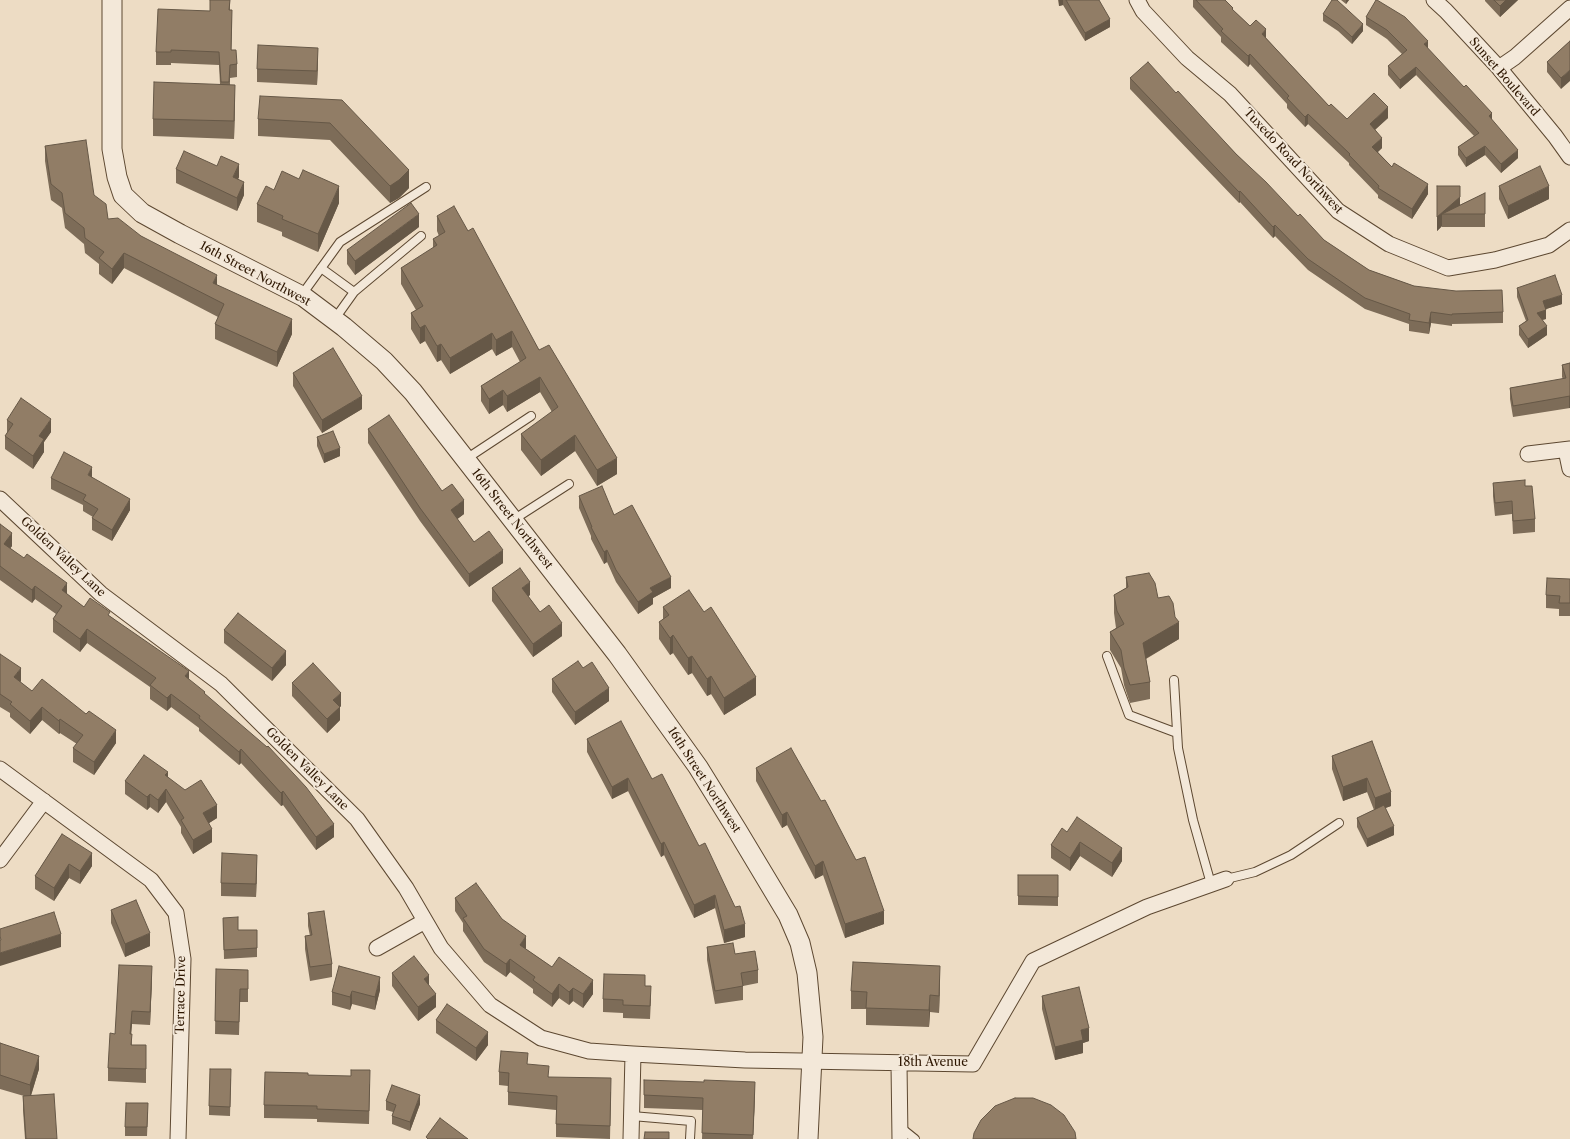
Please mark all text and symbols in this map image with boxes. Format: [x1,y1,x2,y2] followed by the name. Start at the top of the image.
[1466,35,1542,119] street label: Sunset Boulevard
[1240,105,1346,217] street label: Tuxedo Road Northwest
[197,239,313,309] street label: 16th Street Northwest
[468,466,556,572] street label: 16th Street Northwest
[17,514,109,600] street label: Golden Valley Lane
[664,724,744,836] street label: 16th Street Northwest
[263,725,351,813] street label: Golden Valley Lane
[173,956,189,1034] street label: Terrace Drive
[898,1056,968,1070] street label: 18th Avenue

